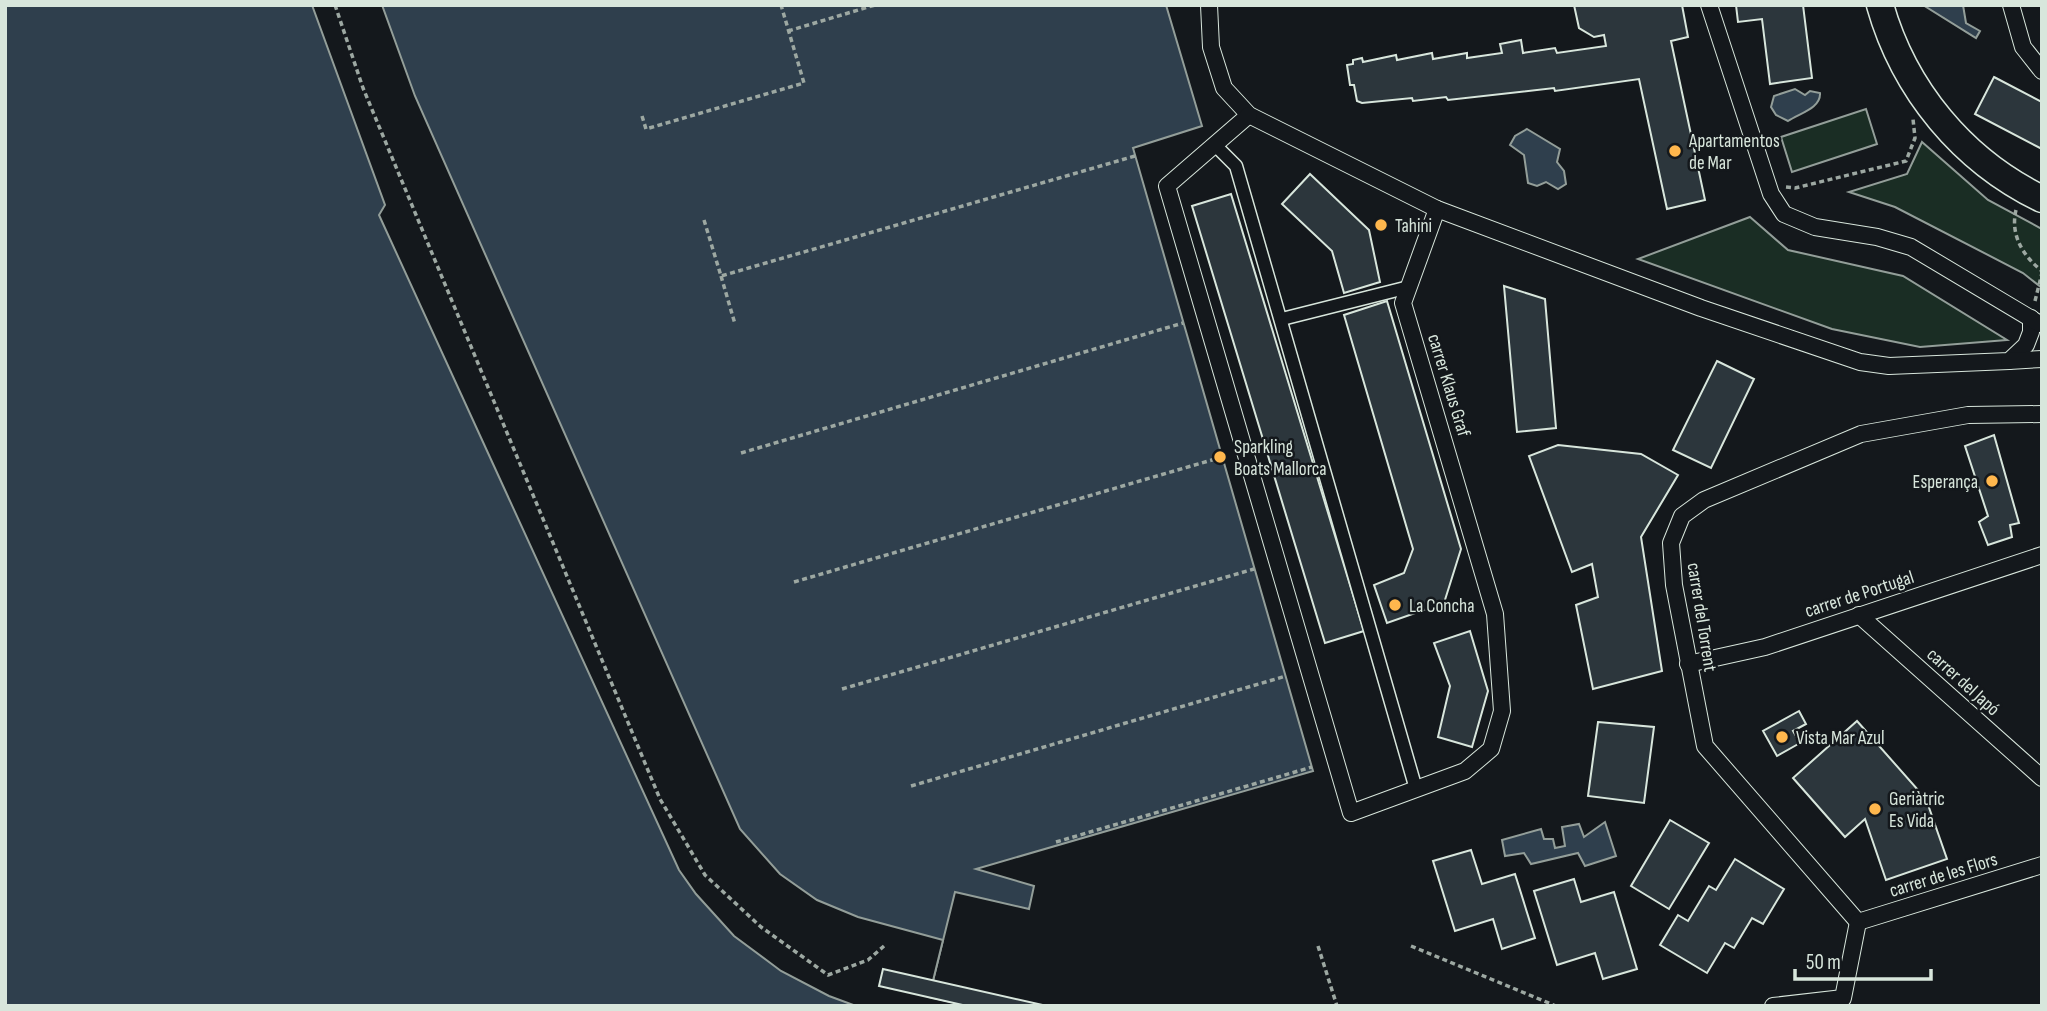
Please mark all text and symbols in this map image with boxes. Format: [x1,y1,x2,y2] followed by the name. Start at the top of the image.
[1688,130,1780,175] place label: Apartamentos de Mar
[1667,143,1683,159] marker: Apartamentos de Mar
[1395,215,1432,238] place label: Tahini
[1373,217,1389,233] marker: Tahini
[1422,331,1475,440] street label: carrer Klaus Graf
[1234,436,1327,481] place label: Sparkling Boats Mallorca
[1212,449,1228,465] marker: Sparkling Boats Mallorca
[1913,471,1978,494] place label: Esperança
[1984,473,2000,489] marker: Esperança
[1682,561,1722,674] street label: carrer del Torrent
[1802,566,1917,623] street label: carrer de Portugal
[1409,595,1474,618] place label: La Concha
[1387,597,1403,613] marker: La Concha
[1922,643,2004,721] street label: carrer del Japó
[1796,727,1885,750] place label: Vista Mar Azul
[1774,729,1790,745] marker: Vista Mar Azul
[1889,788,1945,833] place label: Geriàtric Es Vida
[1867,801,1883,817] marker: Geriàtric Es Vida
[1887,848,2000,903] street label: carrer de les Flors
[1795,937,1932,981] scale bar
[1806,950,1841,975] text: 50 m

